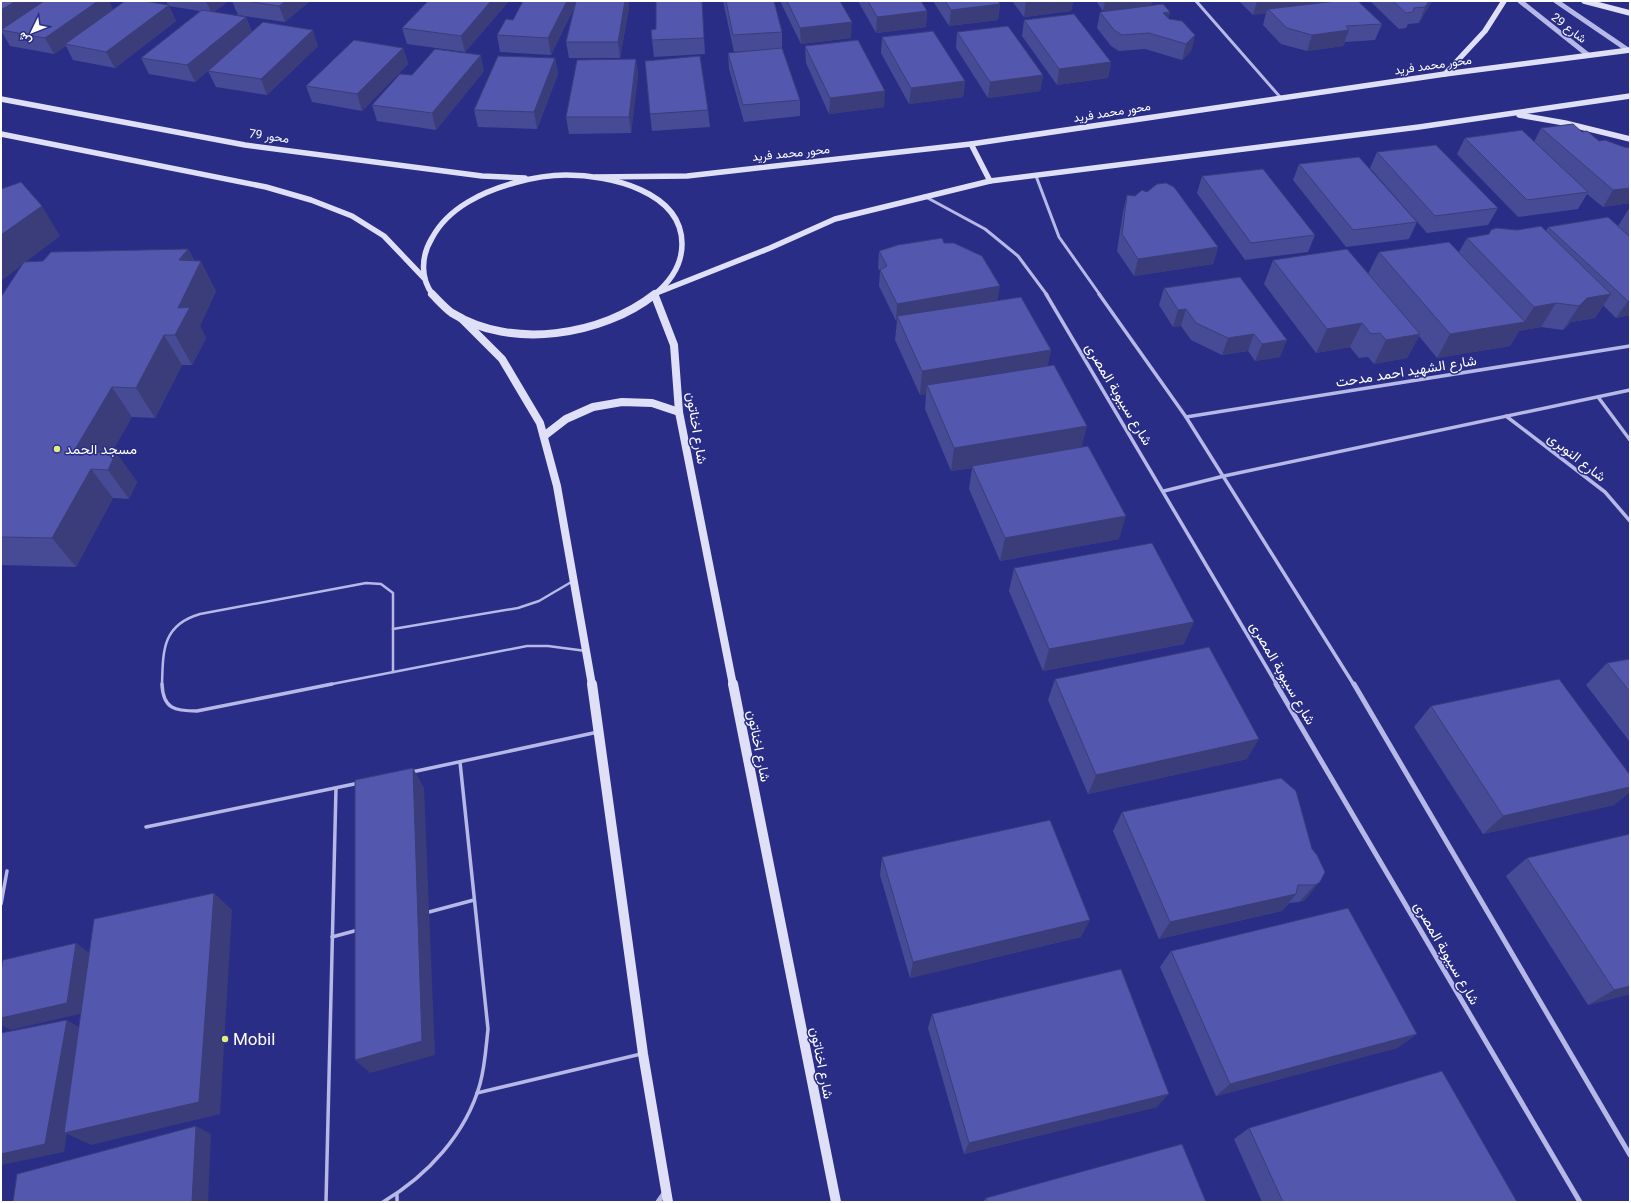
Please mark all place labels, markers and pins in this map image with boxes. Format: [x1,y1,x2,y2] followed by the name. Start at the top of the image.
[65,441,137,458] place label: مسجد الحمد
[52,444,62,454] marker: مسجد الحمد
[233,1029,275,1049] place label: Mobil
[220,1034,230,1044] marker: Mobil

